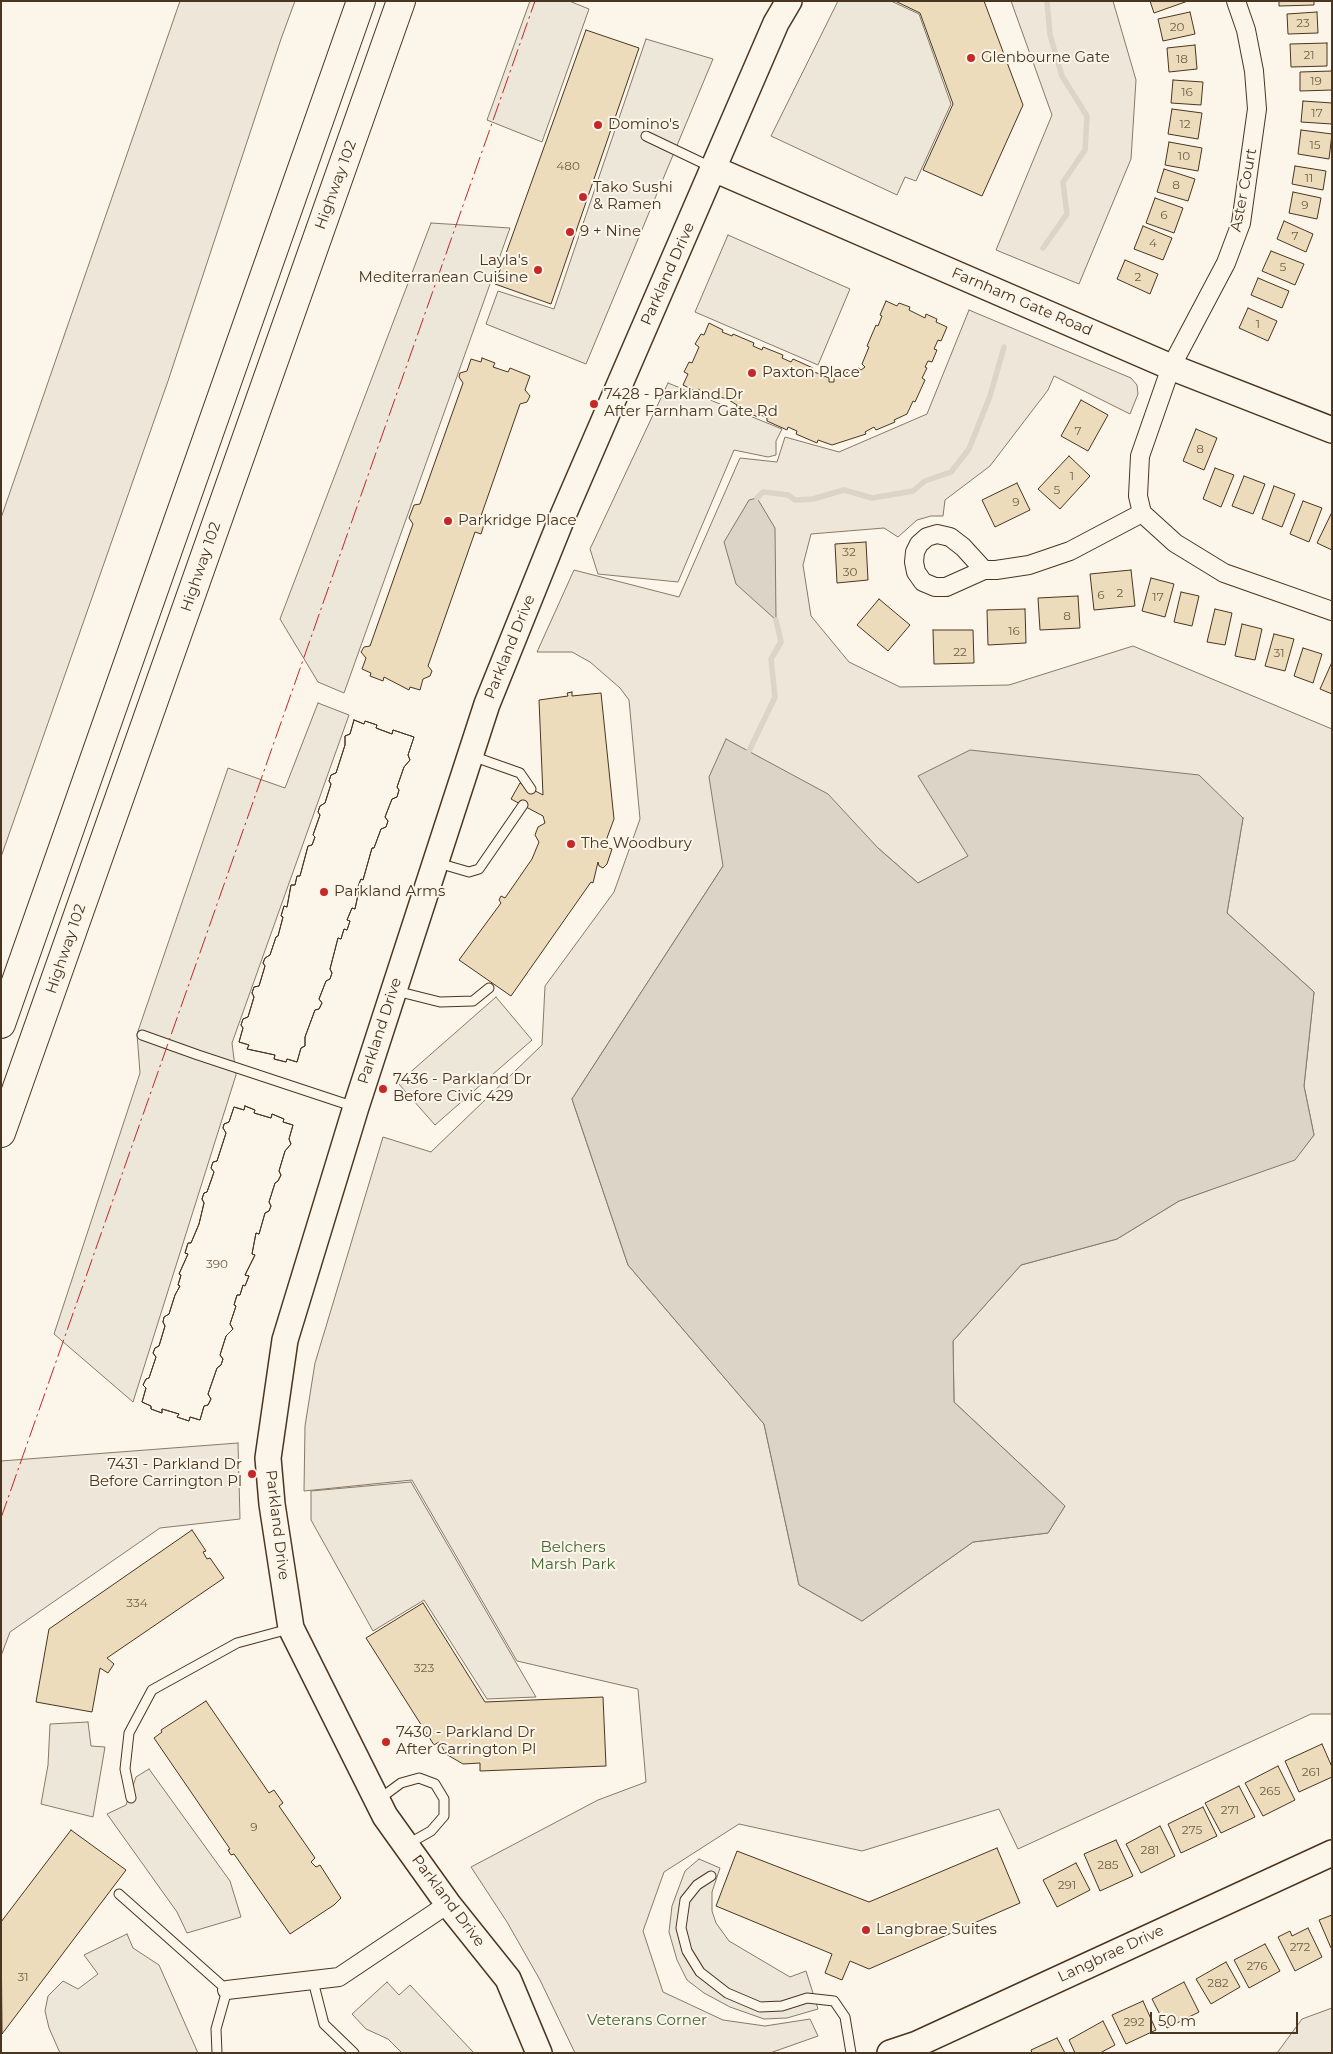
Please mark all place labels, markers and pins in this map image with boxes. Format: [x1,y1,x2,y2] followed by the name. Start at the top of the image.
[981,49,1110,67] place label: Glenbourne Gate
[965,52,977,64] marker: Glenbourne Gate
[608,116,679,134] place label: Domino's
[592,119,604,131] marker: Domino's
[593,179,673,214] place label: Tako Sushi & Ramen
[577,191,589,203] marker: Tako Sushi & Ramen
[580,223,641,241] place label: 9 + Nine
[564,226,576,238] marker: 9 + Nine
[359,252,528,287] place label: Layla's Mediterranean Cuisine
[532,264,544,276] marker: Layla's Mediterranean Cuisine
[762,364,860,382] place label: Paxton Place
[746,367,758,379] marker: Paxton Place
[604,386,778,421] place label: 7428 - Parkland Dr After Farnham Gate Rd
[588,398,600,410] marker: 7428 - Parkland Dr After Farnham Gate Rd
[458,512,577,530] place label: Parkridge Place
[442,515,454,527] marker: Parkridge Place
[581,835,692,853] place label: The Woodbury
[565,838,577,850] marker: The Woodbury
[334,883,445,901] place label: Parkland Arms
[318,886,330,898] marker: Parkland Arms
[393,1071,532,1106] place label: 7436 - Parkland Dr Before Civic 429
[377,1083,389,1095] marker: 7436 - Parkland Dr Before Civic 429
[89,1456,242,1491] place label: 7431 - Parkland Dr Before Carrington Pl
[246,1468,258,1480] marker: 7431 - Parkland Dr Before Carrington Pl
[396,1724,536,1759] place label: 7430 - Parkland Dr After Carrington Pl
[380,1736,392,1748] marker: 7430 - Parkland Dr After Carrington Pl
[876,1921,997,1939] place label: Langbrae Suites
[860,1924,872,1936] marker: Langbrae Suites

